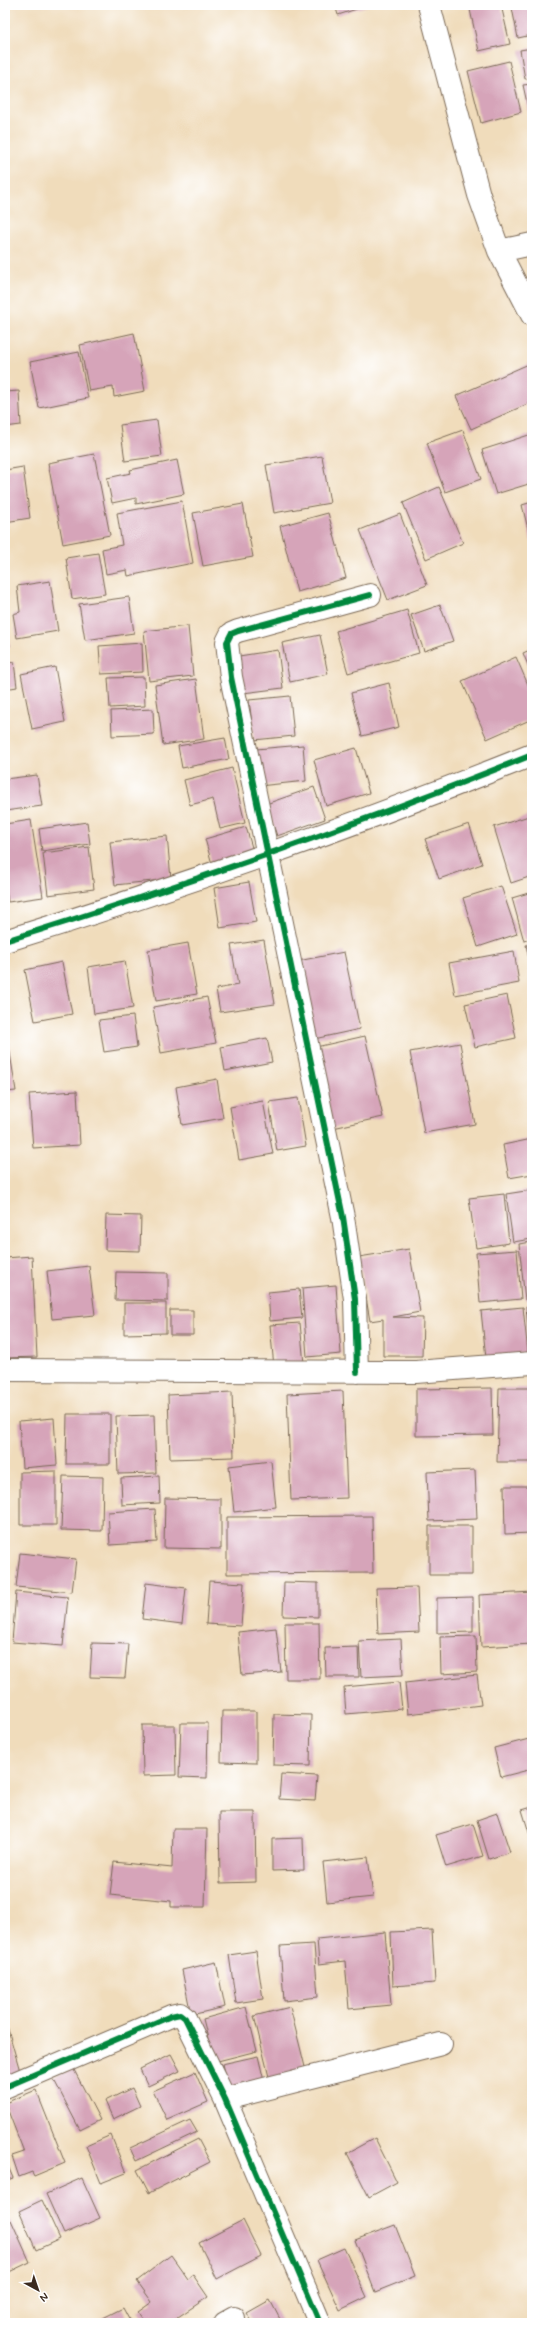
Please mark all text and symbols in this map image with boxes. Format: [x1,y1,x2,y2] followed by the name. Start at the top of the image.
[18,2270,58,2310] north arrow
[36,2289,51,2305] text: N

